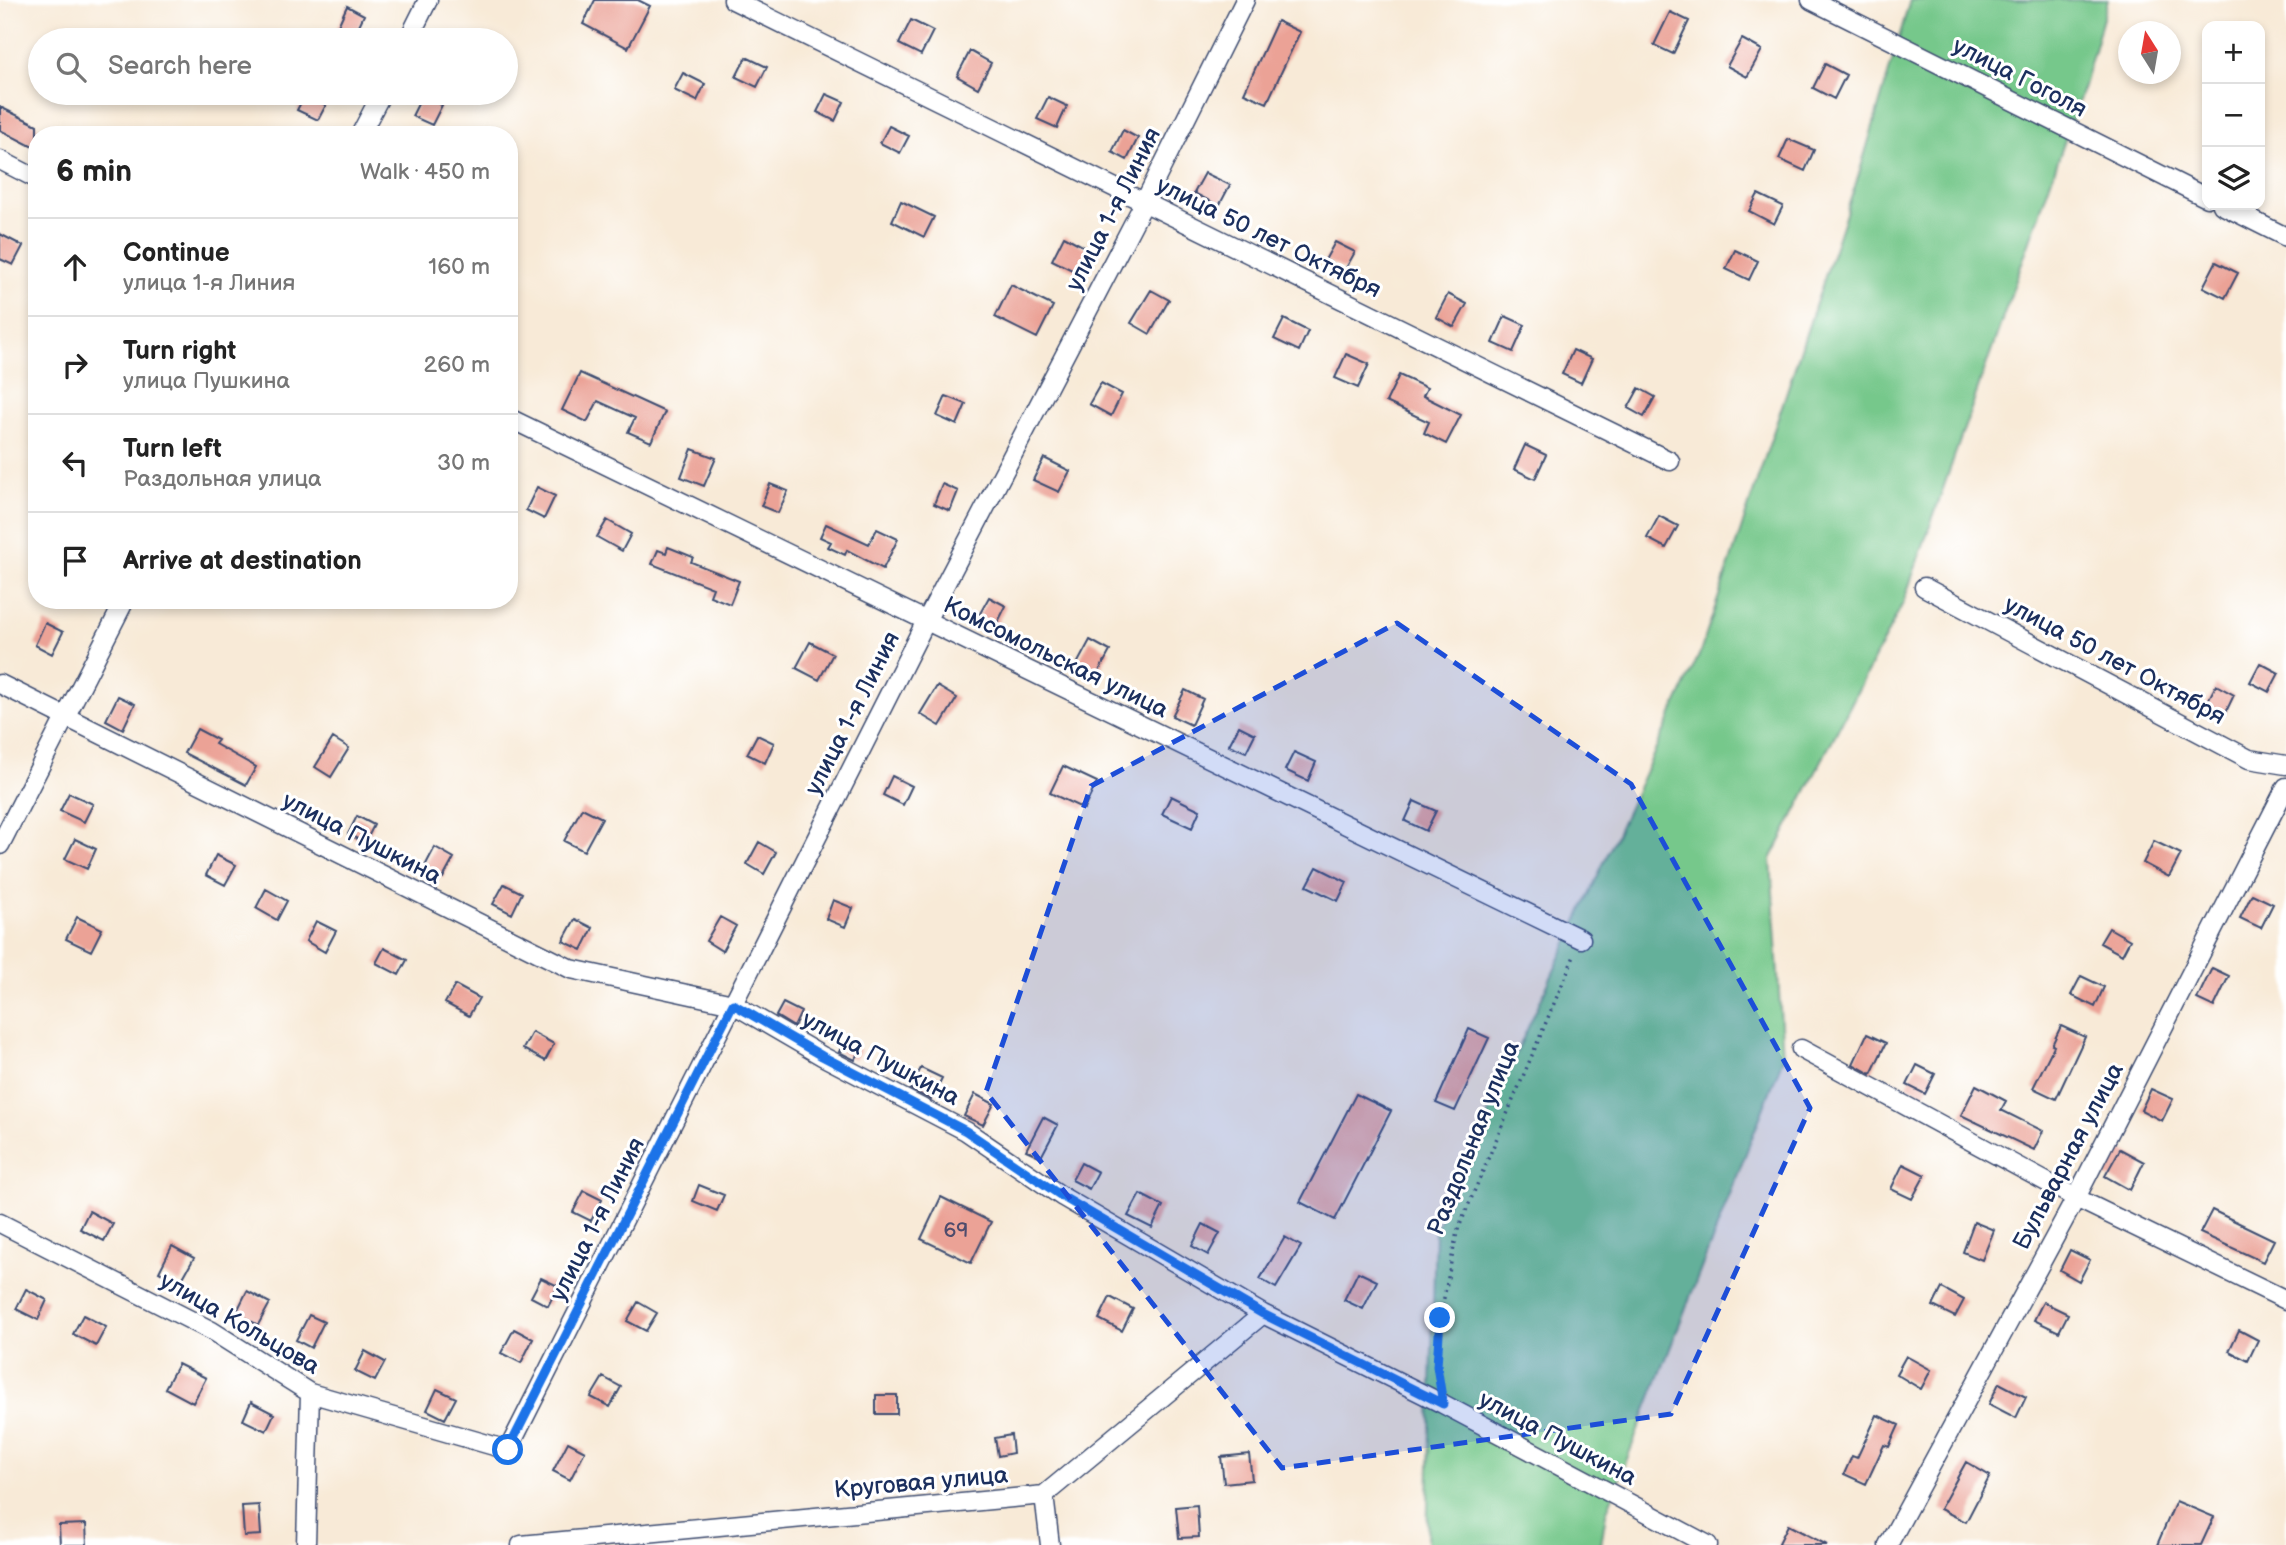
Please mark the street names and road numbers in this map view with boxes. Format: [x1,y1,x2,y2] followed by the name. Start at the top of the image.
[1948,31,2092,124] street label: улица Гоголя
[1060,123,1167,296] street label: улица 1-я Линия
[1152,170,1386,304] street label: улица 50 лет Октября
[939,590,1173,724] street label: Комсомольская улица
[1999,590,2230,731] street label: улица 50 лет Октября
[799,627,906,800] street label: улица 1-я Линия
[278,786,446,891] street label: улица Пушкина
[797,1005,965,1112] street label: улица Пушкина
[1421,1037,1526,1240] street label: Раздольная улица
[2007,1058,2130,1255] street label: Бульварная улица
[544,1133,651,1306] street label: улица 1-я Линия
[155,1266,325,1381] street label: улица Кольцова
[1474,1385,1642,1492] street label: улица Пушкина
[833,1460,1009,1505] street label: Круговая улица

